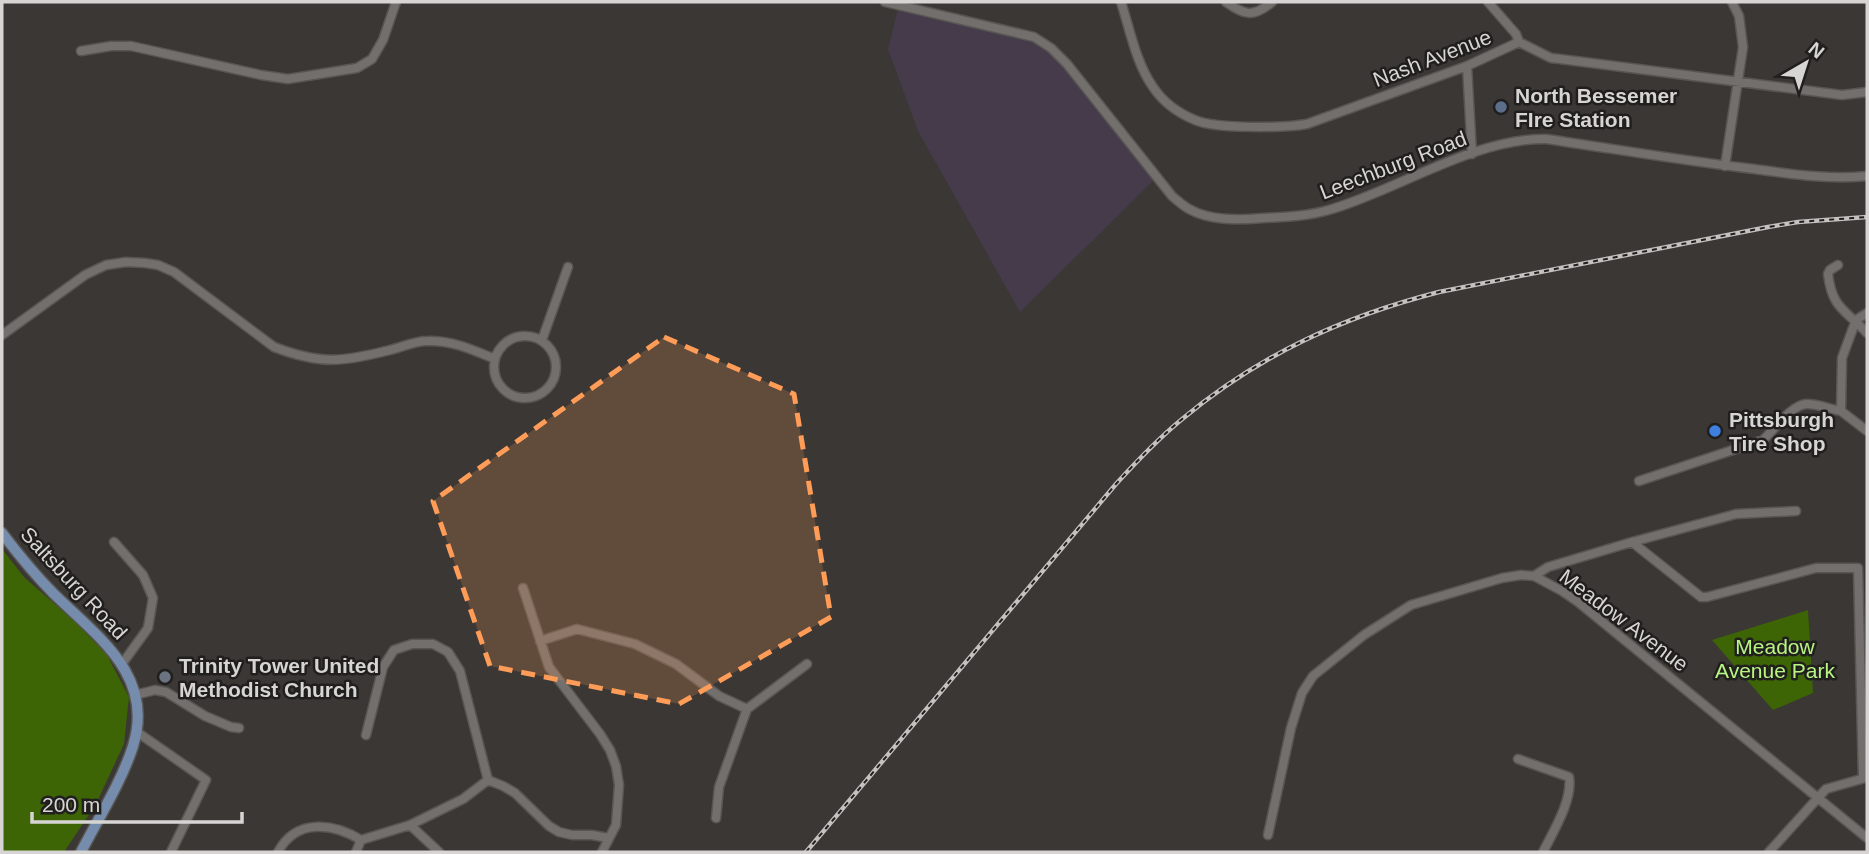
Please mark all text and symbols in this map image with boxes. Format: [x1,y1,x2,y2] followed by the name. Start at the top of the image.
[1370,25,1494,91] street label: Nash Avenue
[1771,28,1841,98] north arrow
[1804,38,1828,63] text: N
[1515,84,1677,131] place label: North Bessemer FIre Station
[1493,99,1509,115] marker: North Bessemer FIre Station
[1316,126,1470,204] street label: Leechburg Road
[1729,408,1834,455] place label: Pittsburgh Tire Shop
[1707,423,1723,439] marker: Pittsburgh Tire Shop
[16,522,132,644] street label: Saltsburg Road
[1555,564,1693,676] street label: Meadow Avenue
[1715,635,1835,682] park label: Meadow Avenue Park
[179,654,379,701] place label: Trinity Tower United Methodist Church
[157,669,173,685] marker: Trinity Tower United Methodist Church
[32,780,242,824] scale bar
[42,793,100,816] text: 200 m

